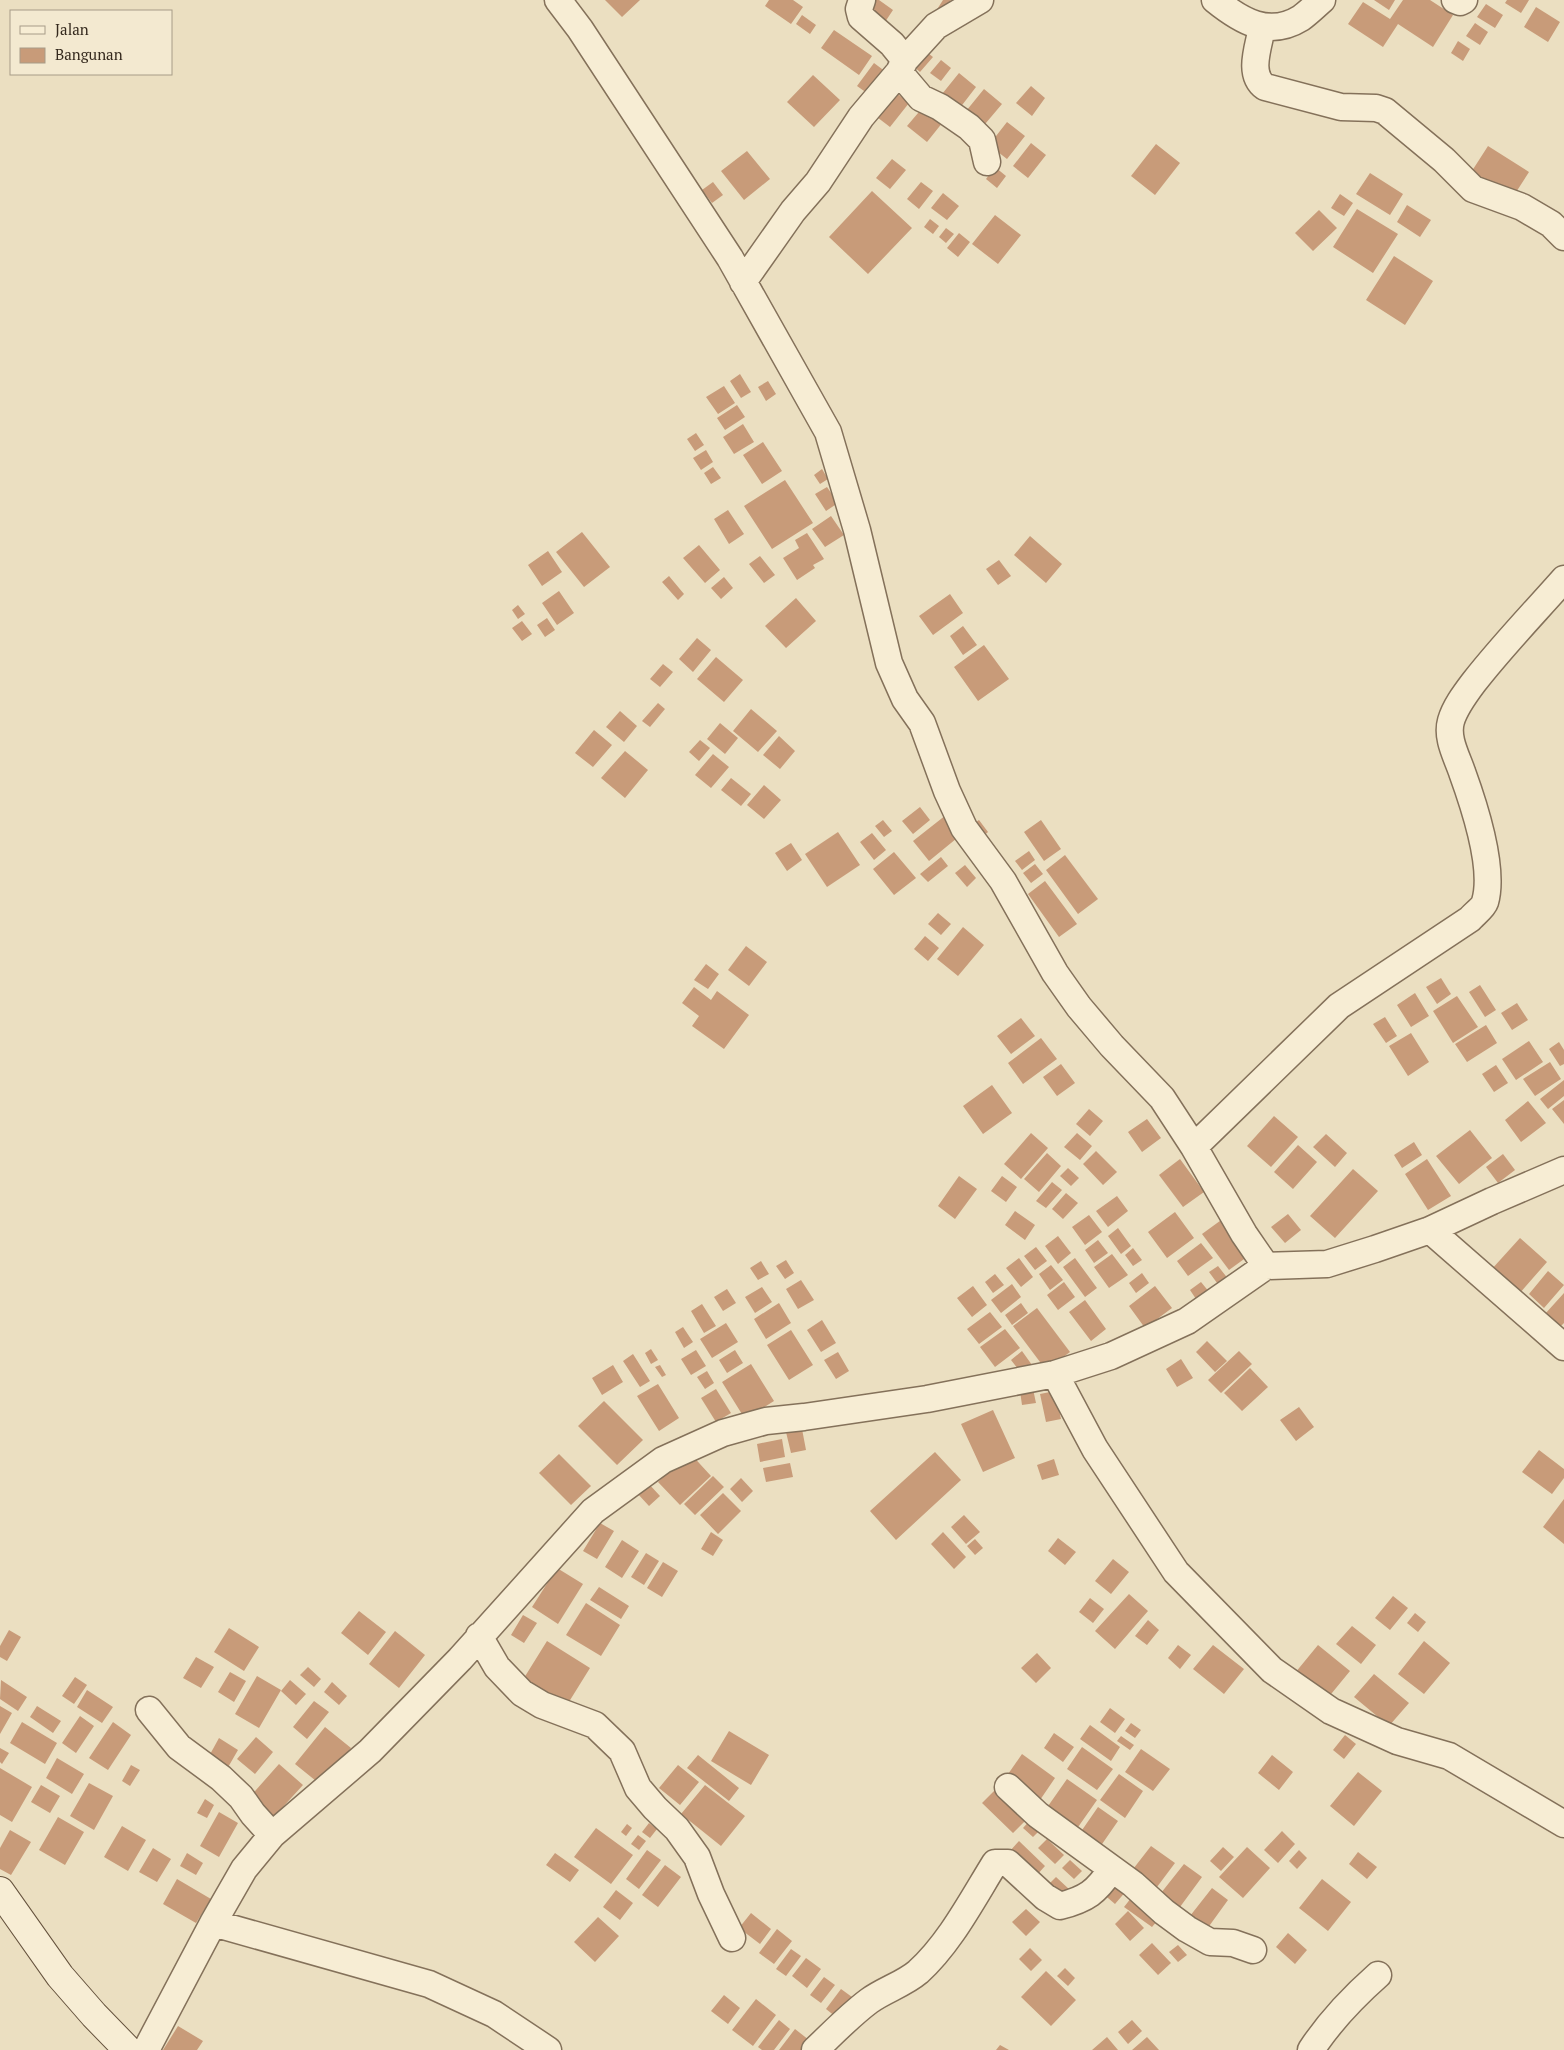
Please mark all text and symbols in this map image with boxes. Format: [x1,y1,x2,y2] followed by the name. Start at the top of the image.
[10,10,172,75] legend
[55,19,89,39] text: Jalan
[55,44,123,64] text: Bangunan

